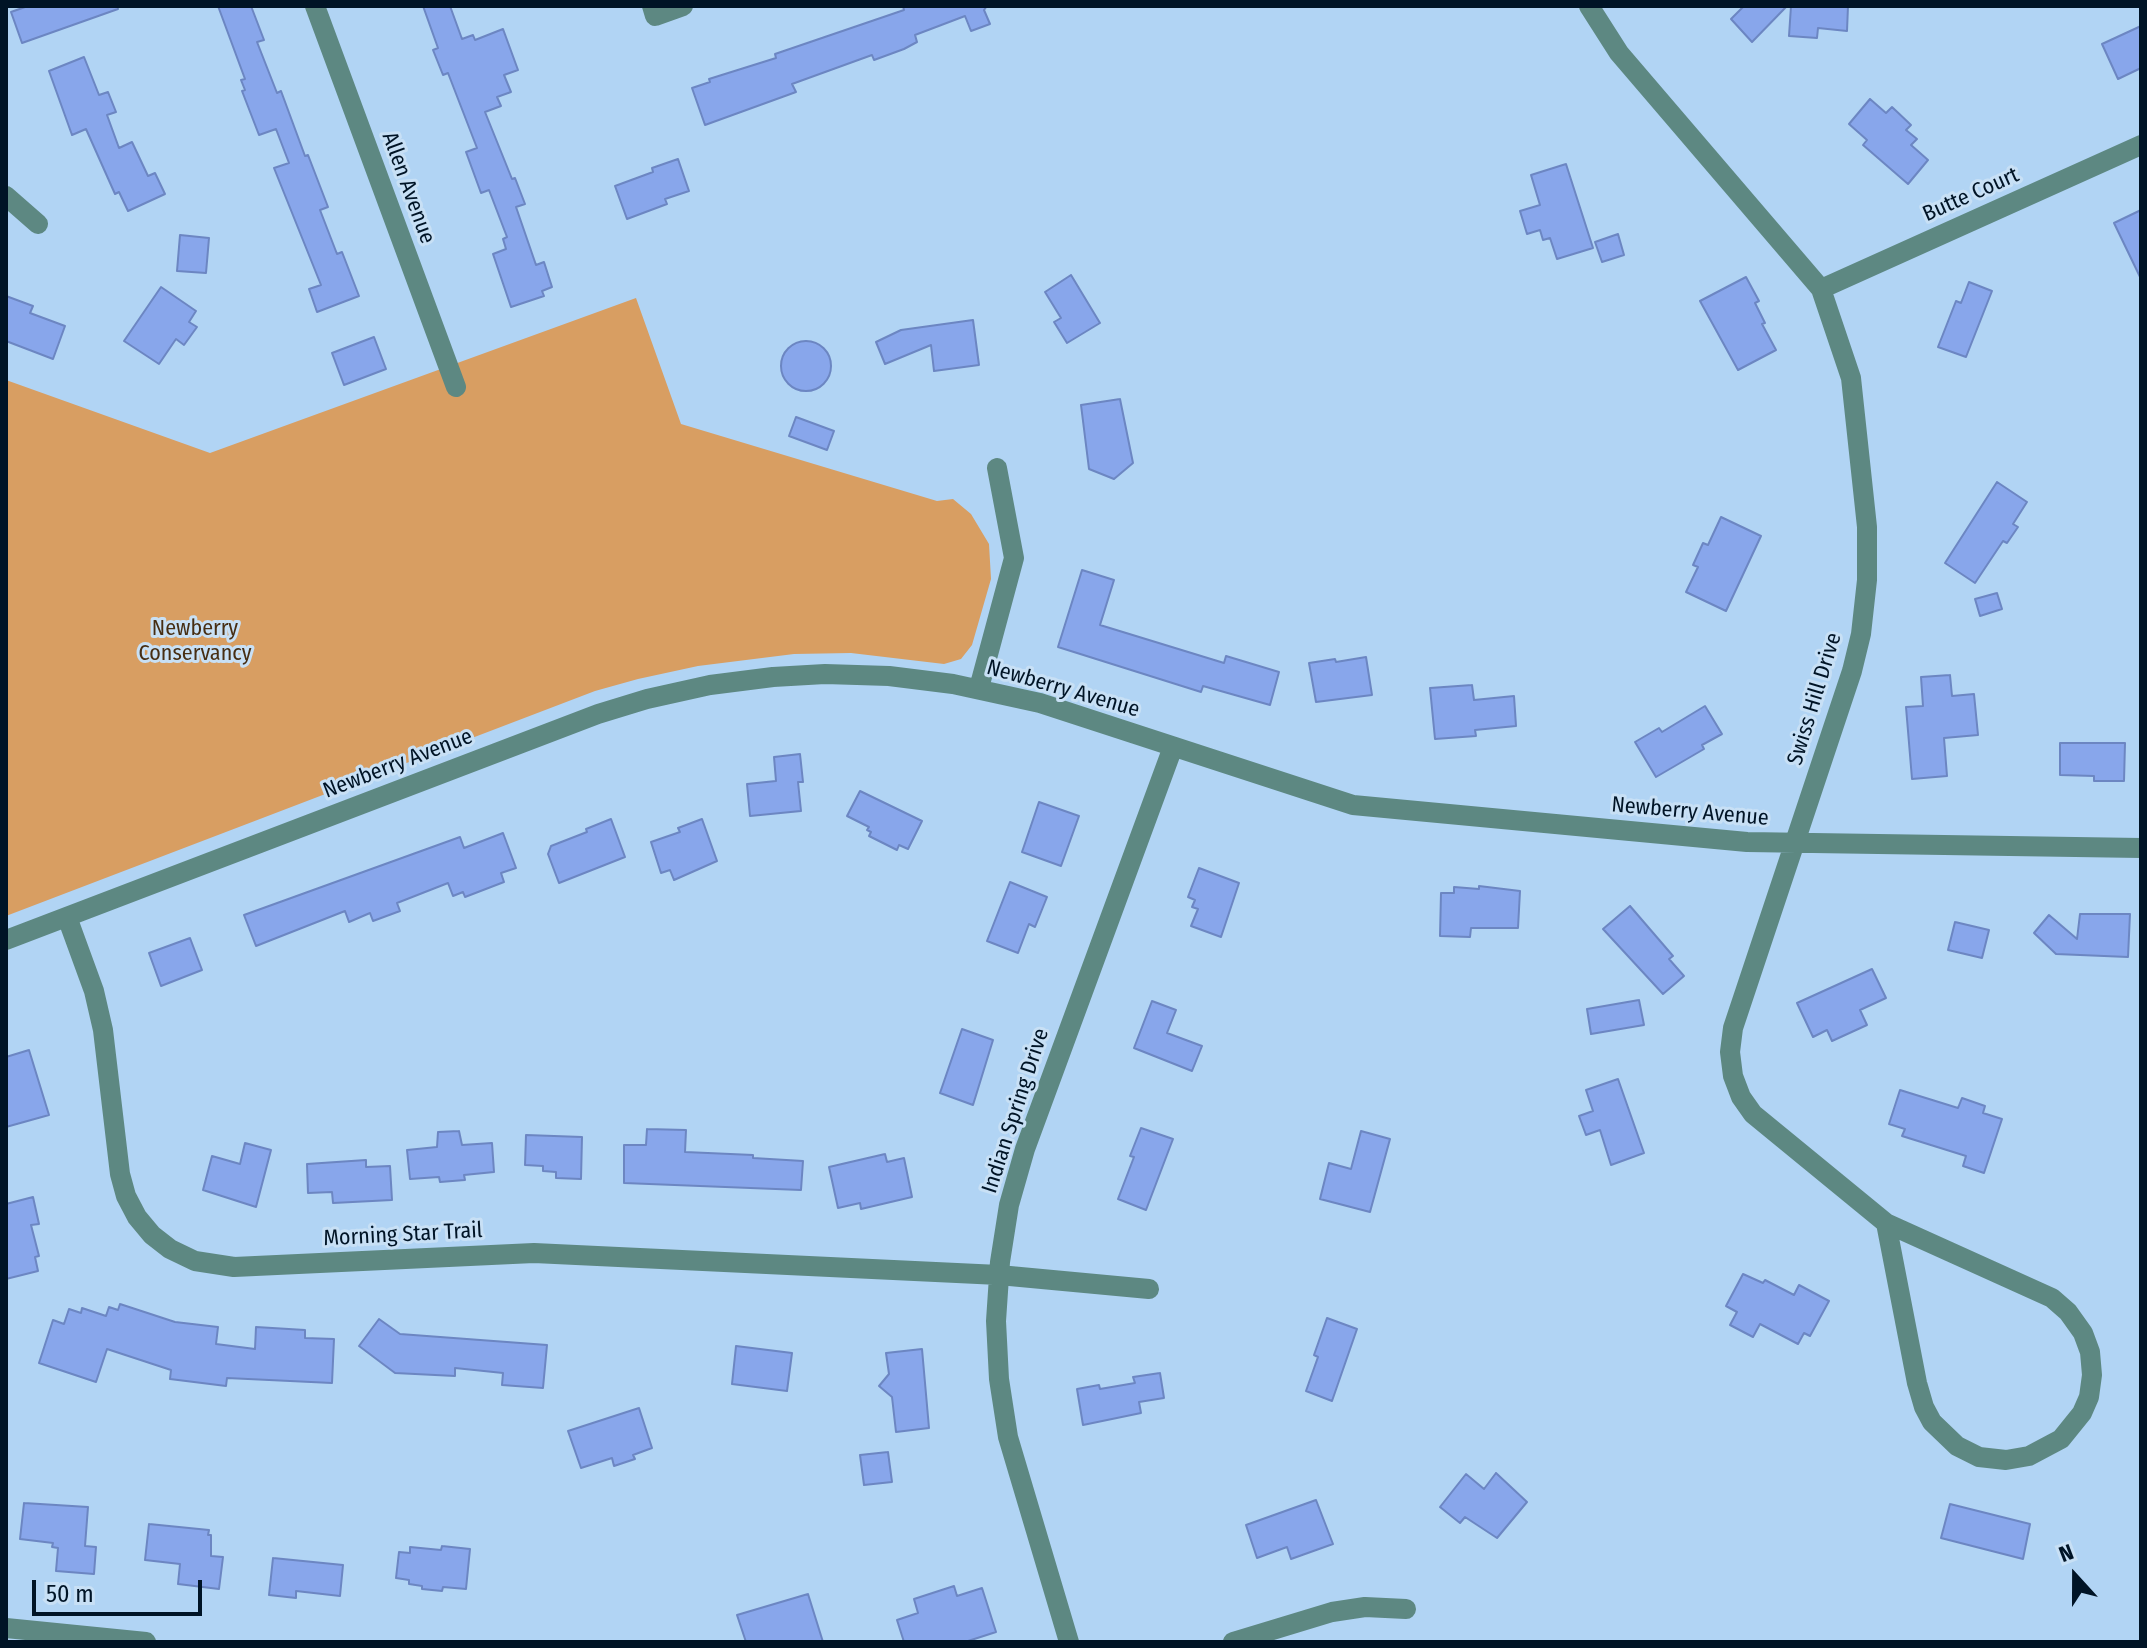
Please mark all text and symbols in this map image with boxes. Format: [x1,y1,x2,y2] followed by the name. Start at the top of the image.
[376,129,440,247] street label: Allen Avenue
[1919,162,2023,228] street label: Butte Court
[139,616,251,668] park label: Newberry Conservancy
[1782,630,1848,768] street label: Swiss Hill Drive
[984,655,1142,723] street label: Newberry Avenue
[320,723,476,805] street label: Newberry Avenue
[1610,792,1770,832] street label: Newberry Avenue
[977,1025,1055,1197] street label: Indian Spring Drive
[323,1218,483,1252] street label: Morning Star Trail
[2035,1536,2115,1616] north arrow
[2055,1538,2077,1568] text: N
[36,1564,206,1614] scale bar
[46,1580,94,1608] text: 50 m

